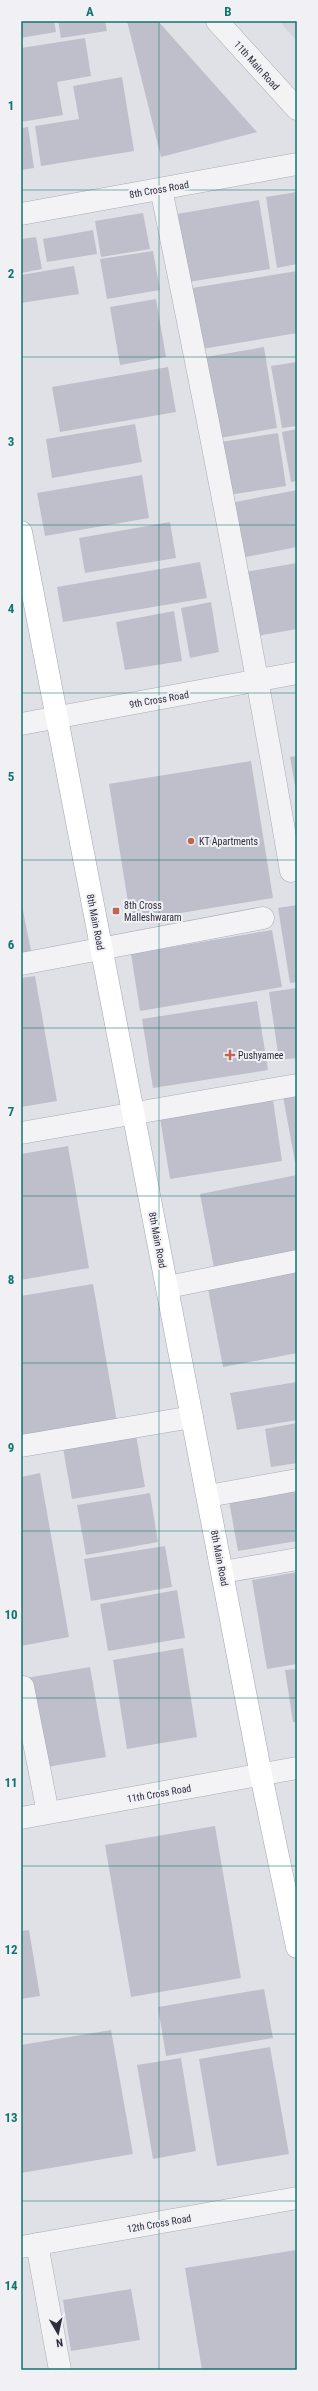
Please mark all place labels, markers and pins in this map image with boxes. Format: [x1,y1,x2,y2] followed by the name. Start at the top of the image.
[186,836,196,846] marker: KT Apartments
[199,836,259,847] place label: KT Apartments
[124,900,181,923] place label: 8th Cross Malleshwaram
[111,906,121,916] marker: 8th Cross Malleshwaram
[225,1050,235,1060] marker: Pushyamee
[238,1050,284,1061] place label: Pushyamee

